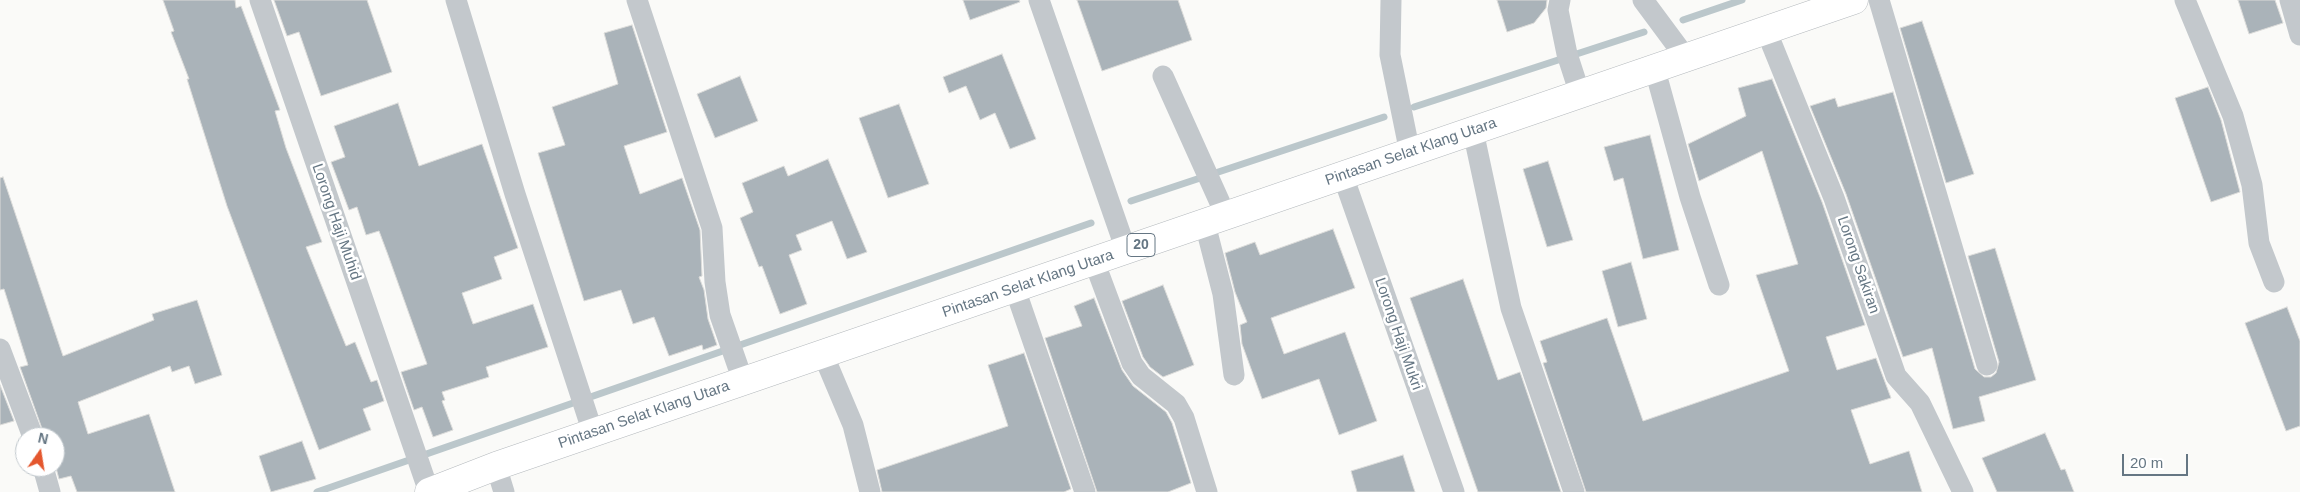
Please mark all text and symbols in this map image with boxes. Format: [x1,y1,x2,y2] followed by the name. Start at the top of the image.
[1323,114,1499,190] street label: Pintasan Selat Klang Utara
[308,162,364,282] street label: Lorong Haji Muhid
[1833,214,1883,316] street label: Lorong Sakiran
[1127,234,1155,256] road number: 20
[940,246,1116,322] street label: Pintasan Selat Klang Utara
[1370,275,1426,393] street label: Lorong Haji Mukri
[556,377,732,453] street label: Pintasan Selat Klang Utara
[15,427,65,477] north arrow
[36,429,50,447] text: N
[2125,444,2191,476] scale bar
[2130,454,2163,471] text: 20 m

